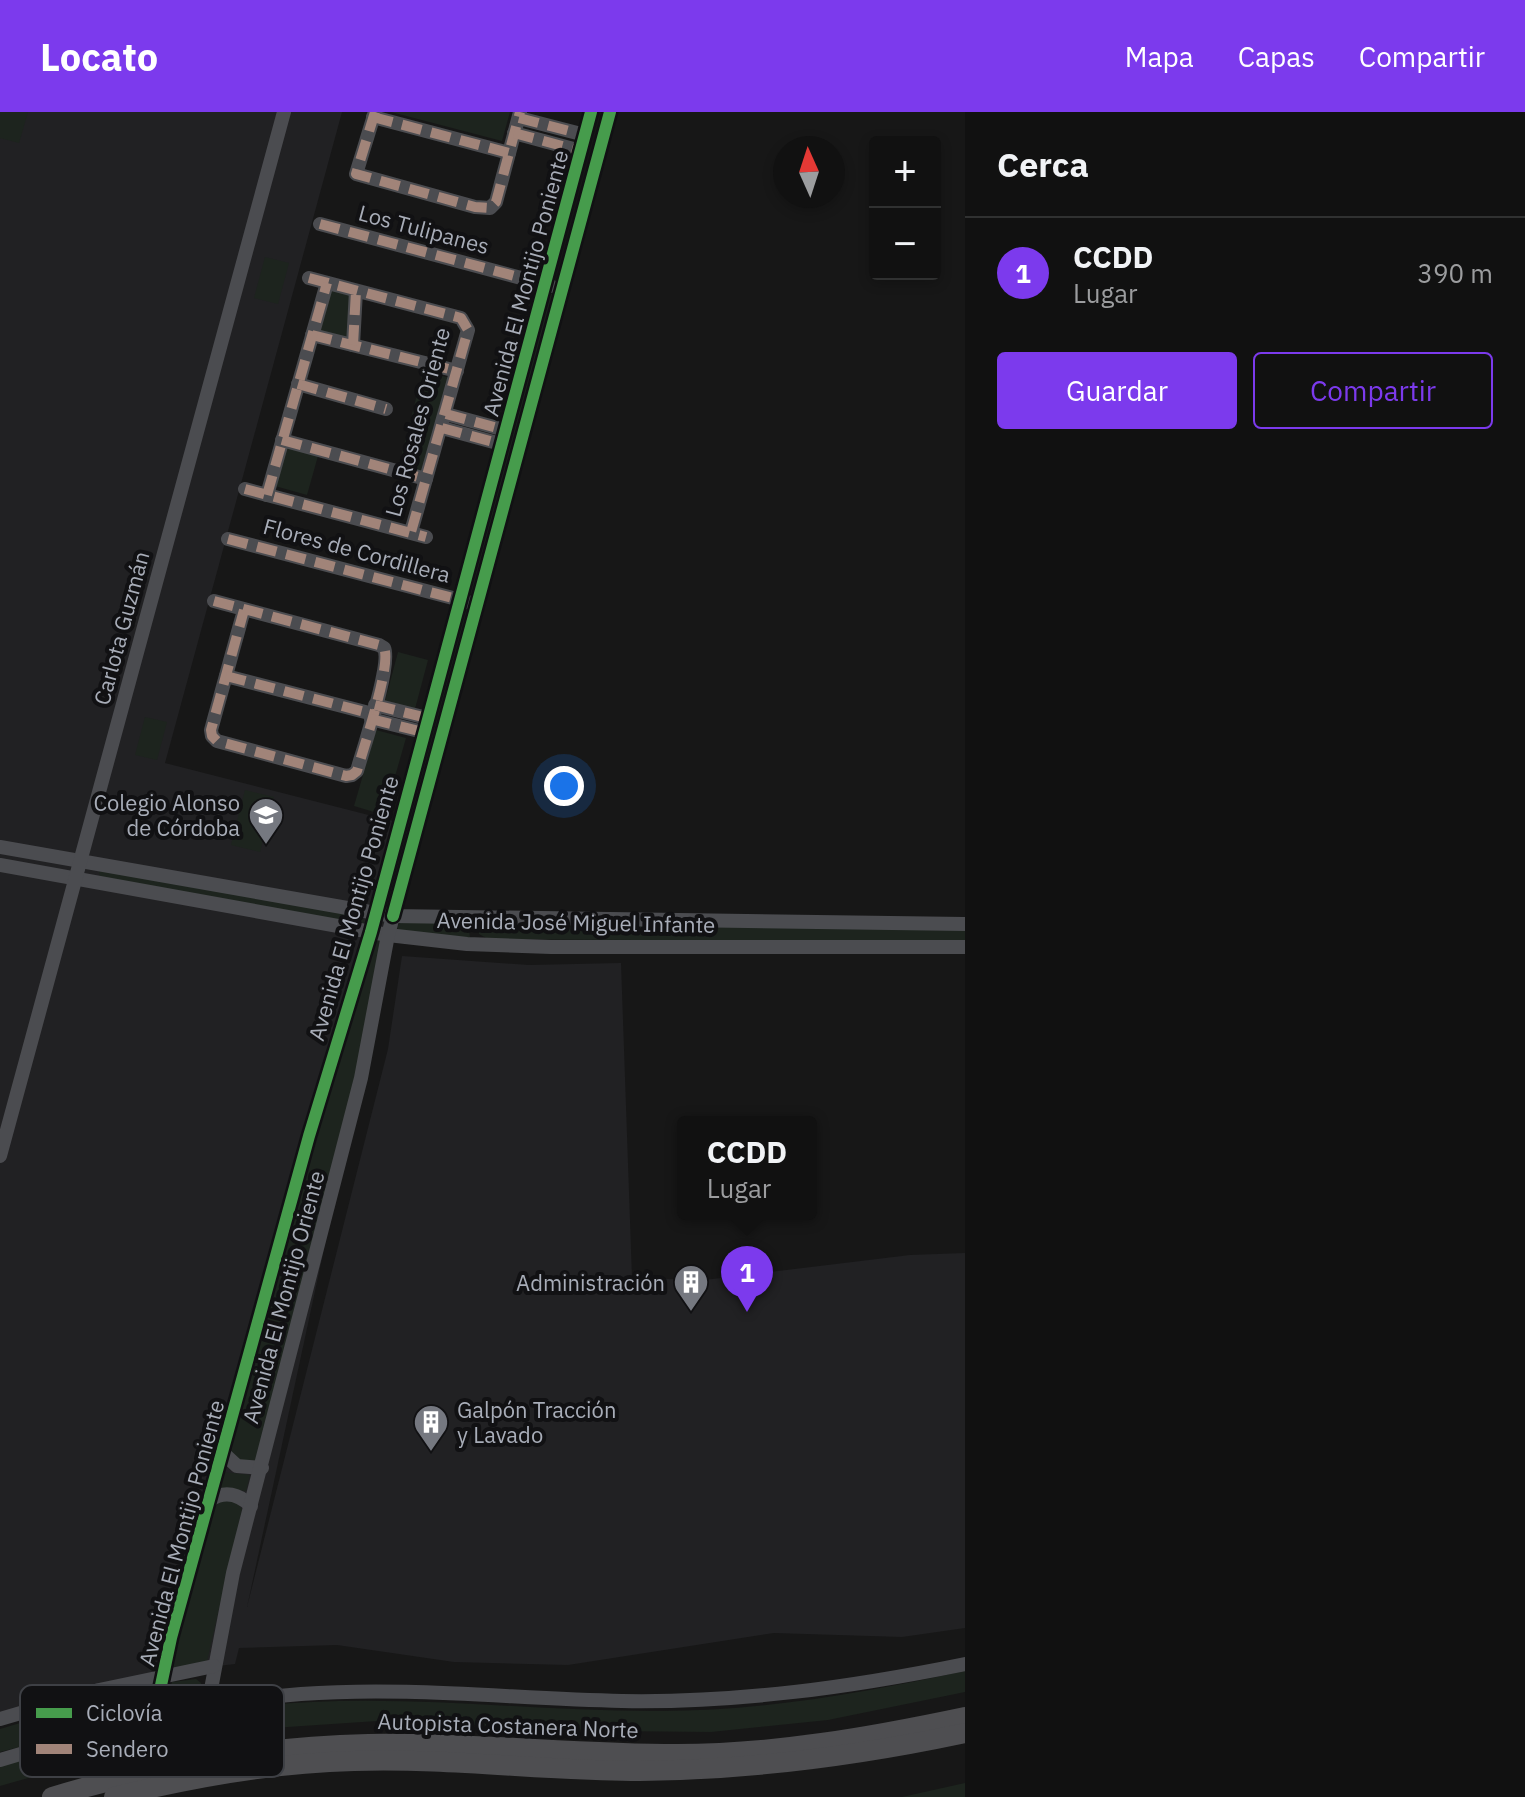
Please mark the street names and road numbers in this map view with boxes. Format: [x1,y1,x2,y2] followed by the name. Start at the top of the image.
[475,147,575,419] street label: Avenida El Montijo Poniente
[355,198,493,260] street label: Los Tulipanes
[378,324,456,520] street label: Los Rosales Oriente
[260,511,454,589] street label: Flores de Cordillera
[87,548,155,708] street label: Carlota Guzmán
[301,772,405,1044] street label: Avenida El Montijo Poniente
[436,905,716,939] street label: Avenida José Miguel Infante
[235,1167,331,1427] street label: Avenida El Montijo Oriente
[131,1397,231,1669] street label: Avenida El Montijo Poniente
[377,1706,639,1744] street label: Autopista Costanera Norte

